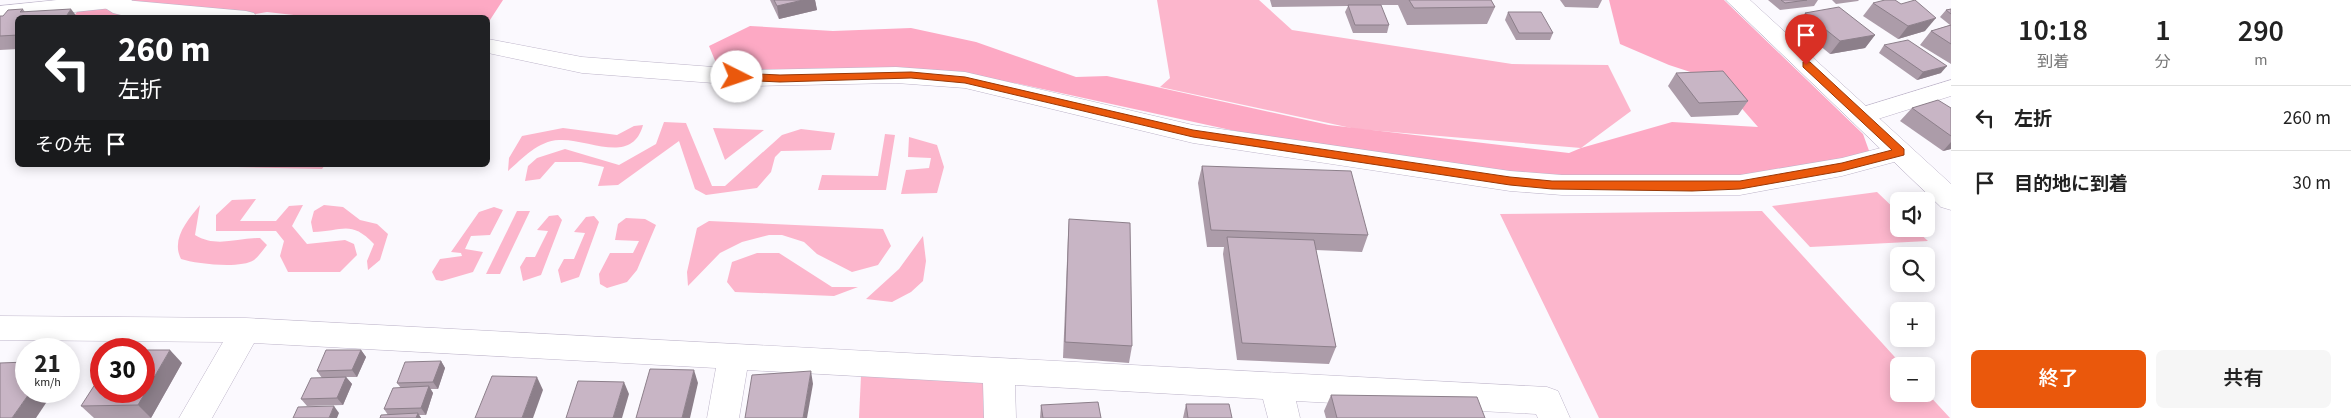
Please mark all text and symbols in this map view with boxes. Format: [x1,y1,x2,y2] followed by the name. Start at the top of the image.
[2018,9,2088,52] text: 10:18
[2155,9,2171,52] text: 1
[2238,10,2284,53] text: 290
[1785,14,1827,65] pin
[1792,21,1820,49] icon: arrive
[118,25,210,75] text: 260 m
[35,35,100,100] icon: left
[2254,49,2268,71] text: m
[710,50,762,102] position arrow
[2037,51,2069,73] text: 到着
[2155,51,2171,73] text: 分
[118,74,162,106] text: 左折
[1971,104,1999,132] icon: left
[2283,105,2331,132] text: 260 m
[2014,106,2052,133] text: 左折
[102,130,130,158] icon: arrive
[35,132,92,159] text: その先
[1971,169,1999,197] icon: arrive
[2293,170,2331,197] text: 30 m
[2014,171,2128,198] text: 目的地に到着
[1890,192,1935,402] map controls
[1890,192,1935,237] button: sound
[1890,247,1935,292] button: search
[1890,302,1935,347] button: +
[90,338,155,403] speed limit sign: 30
[34,346,61,382] text: 21
[1971,350,2146,408] button: 終了
[2156,350,2331,408] button: 共有
[1890,357,1935,402] button: −
[34,374,61,391] text: km/h

